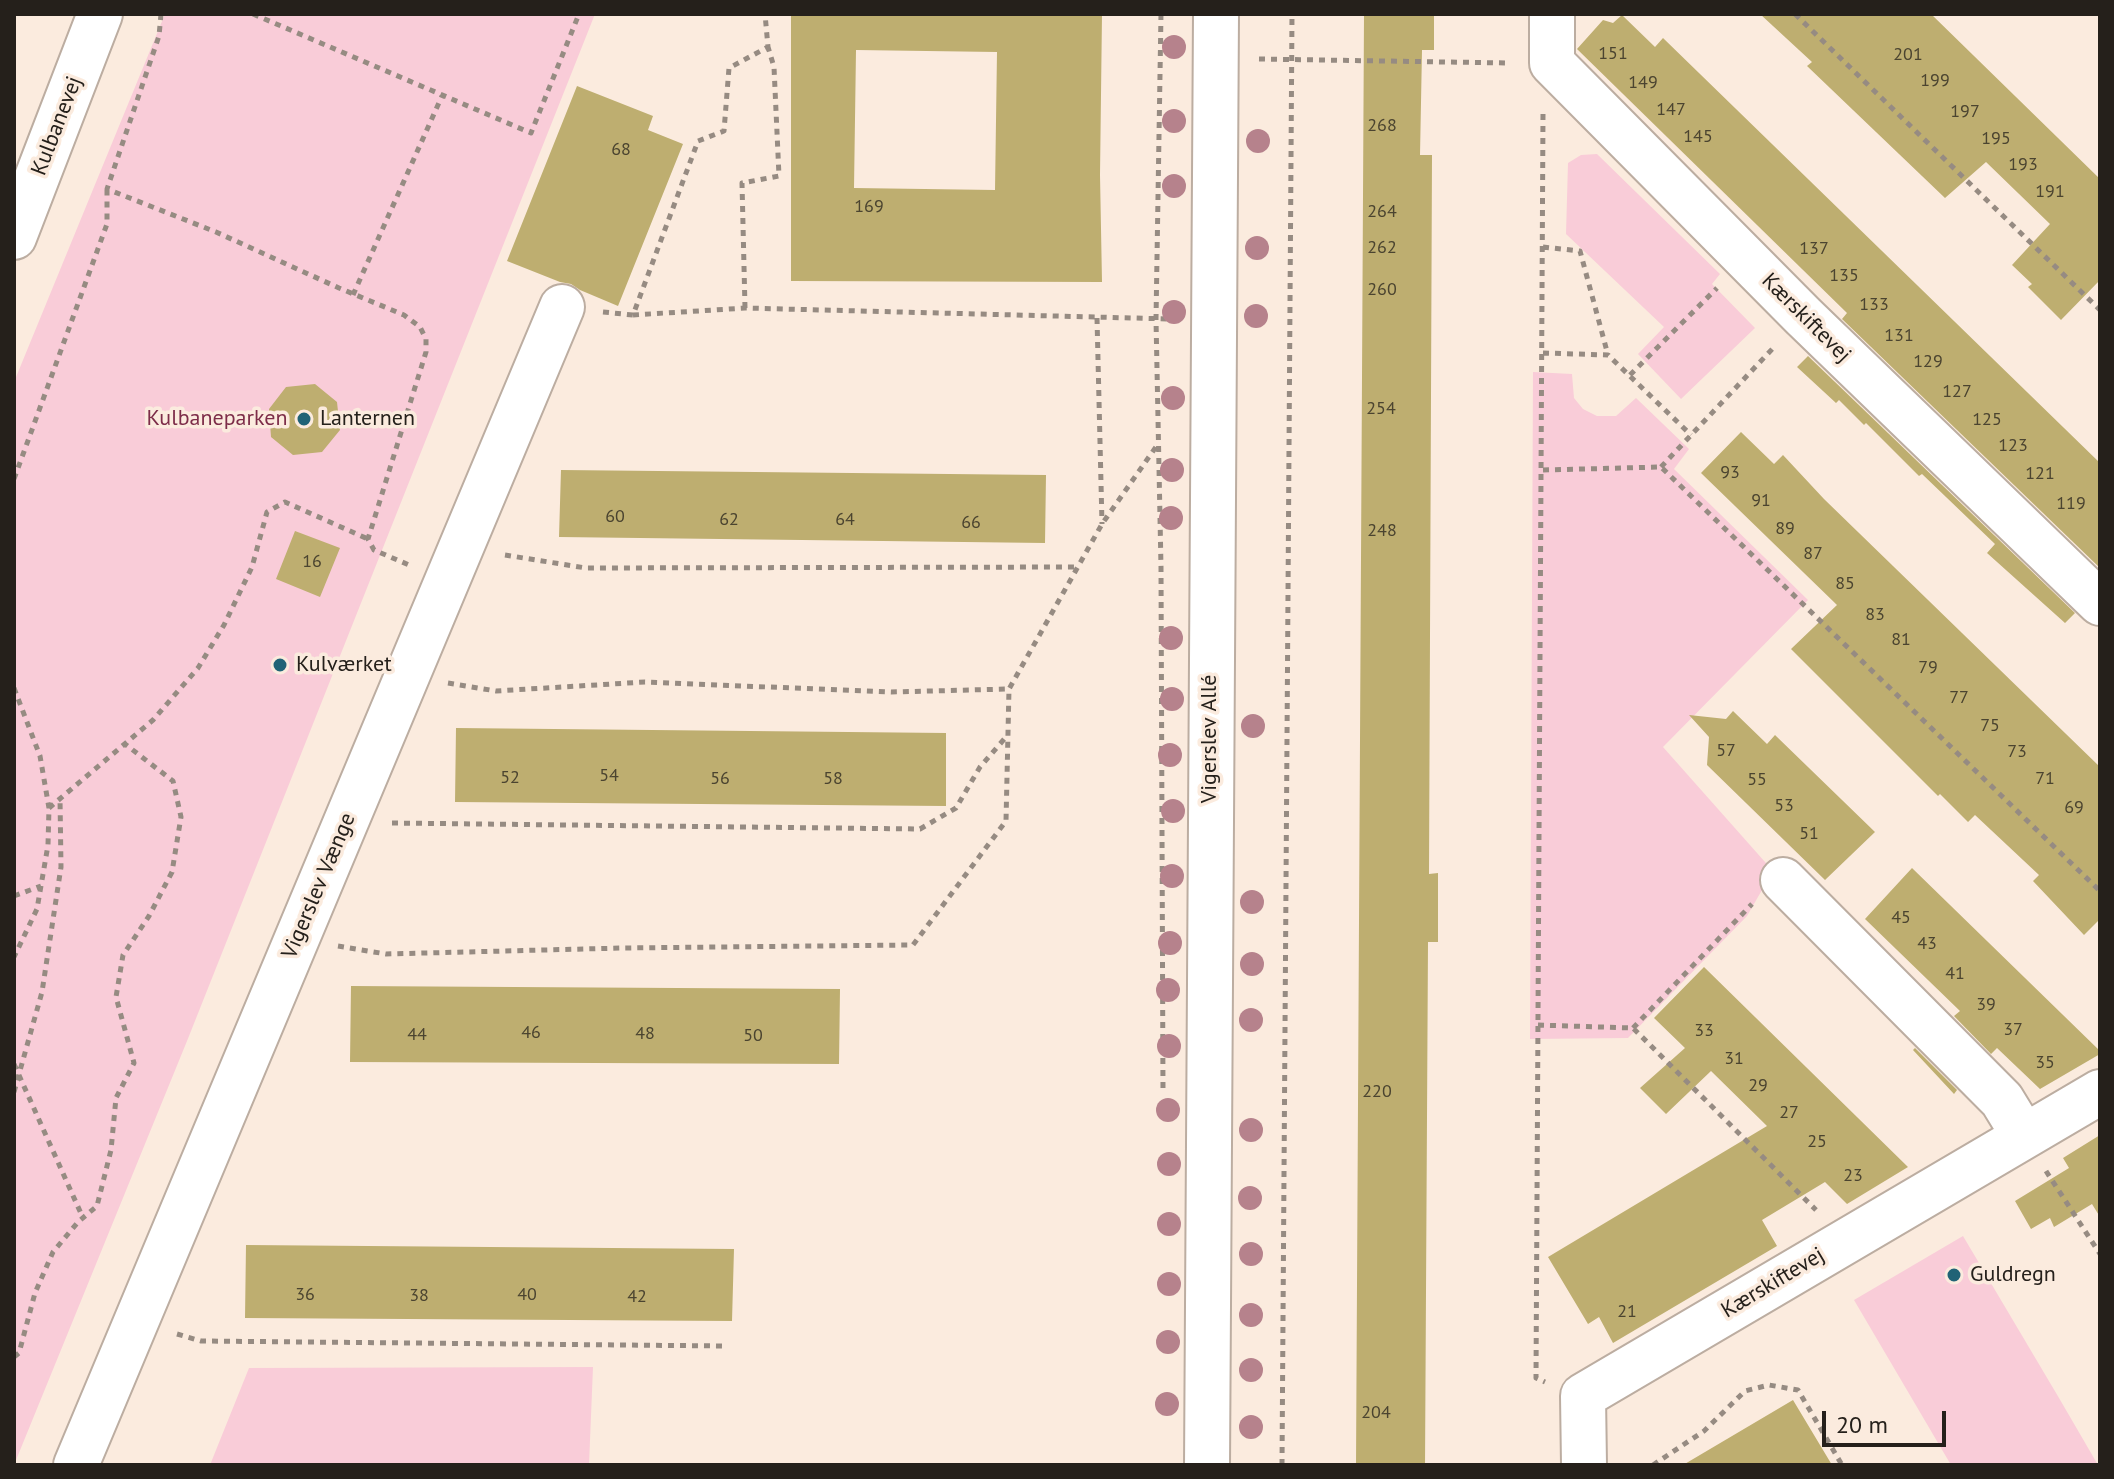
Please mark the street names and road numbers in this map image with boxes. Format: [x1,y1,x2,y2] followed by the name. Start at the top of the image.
[26,73,88,179] street label: Kulbanevej
[1756,268,1856,368] street label: Kærskiftevej
[1197,675,1223,803] street label: Vigerslev Allé
[276,809,362,963] street label: Vigerslev Vænge
[1717,1242,1829,1324] street label: Kærskiftevej

